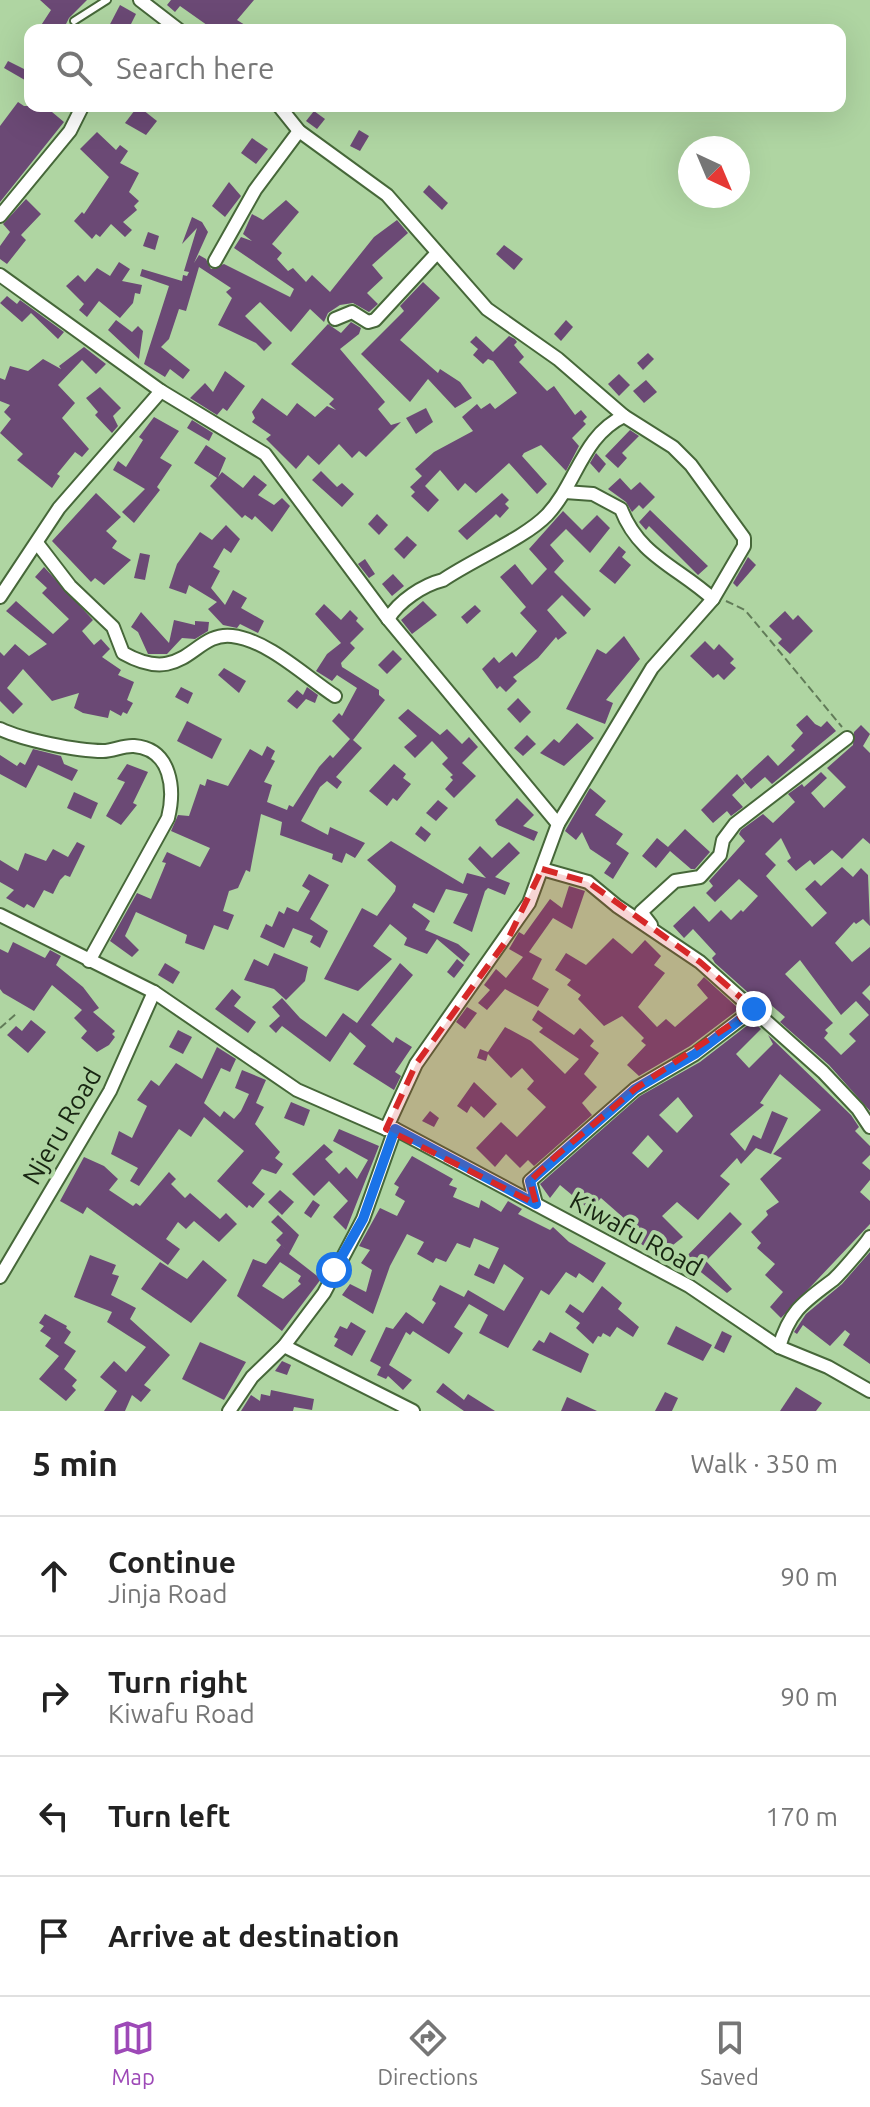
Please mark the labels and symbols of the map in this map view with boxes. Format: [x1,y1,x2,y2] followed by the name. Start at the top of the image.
[678,136,750,208] north arrow
[736,991,772,1027] route end
[17,1062,107,1189] street label: Njeru Road
[565,1185,707,1282] street label: Kiwafu Road
[316,1252,352,1288] route start

